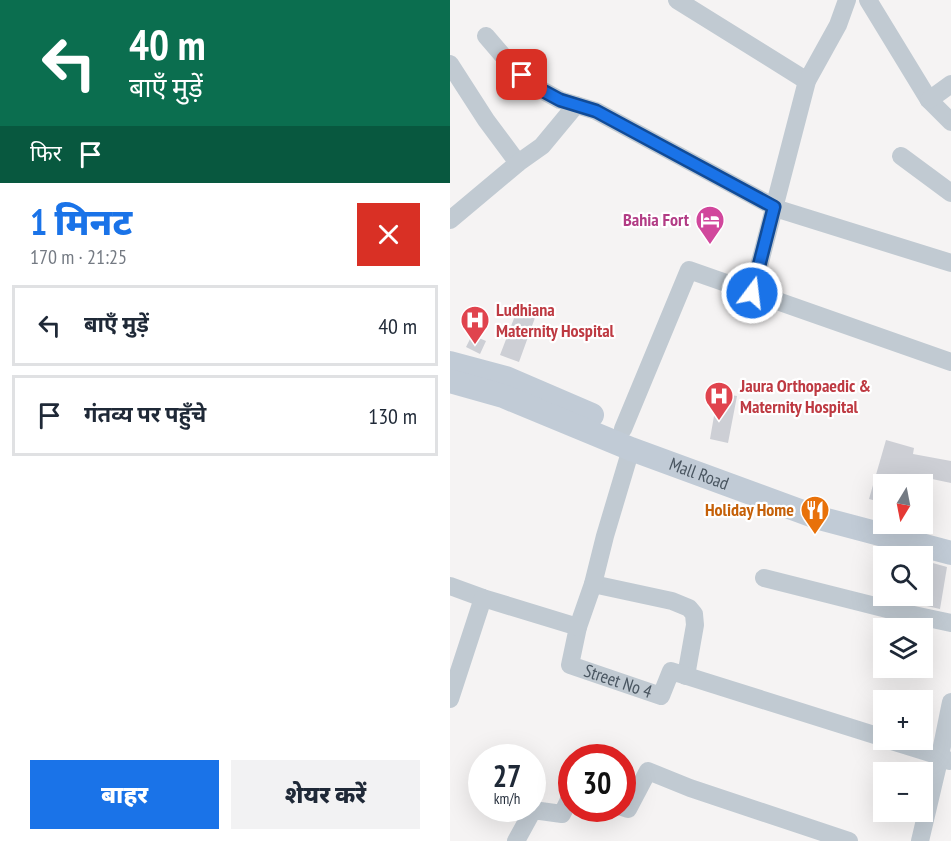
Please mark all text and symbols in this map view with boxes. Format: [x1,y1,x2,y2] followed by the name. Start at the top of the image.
[129,17,206,72] text: 40 m
[30,24,108,102] icon: left
[496,49,547,100] pin
[505,58,538,91] icon: arrive
[129,70,203,104] text: बाएँ मुड़ें
[74,138,107,171] icon: arrive
[30,139,62,167] text: फिर
[30,198,132,245] text: 1 मिनट
[357,203,420,266] button: close
[694,204,726,246] hotel icon: Bahia Fort
[623,208,690,231] place label: Bahia Fort
[30,244,127,270] text: 170 m · 21:25
[720,261,784,325] position arrow
[496,298,615,342] place label: Ludhiana Maternity Hospital
[459,304,491,346] hospital icon: Ludhiana Maternity Hospital
[33,309,66,342] icon: left
[84,310,149,338] text: बाएँ मुड़ें
[378,312,417,340] text: 40 m
[739,374,871,418] place label: Jaura Orthopaedic & Maternity Hospital
[703,380,735,422] hospital icon: Jaura Orthopaedic & Maternity Hospital
[33,399,66,432] icon: arrive
[84,400,206,428] text: गंतव्य पर पहुँचे
[368,402,417,430] text: 130 m
[666,452,732,495] street label: Mall Road
[873,474,933,534] north arrow
[873,474,933,822] map controls
[799,494,831,536] restaurant icon: Holiday Home
[705,498,794,521] place label: Holiday Home
[873,546,933,606] button: search
[873,618,933,678] button: layers
[581,659,655,703] street label: Street No 4
[873,690,933,750] button: +
[558,744,636,822] speed limit sign: 30
[493,756,521,795] text: 27
[30,760,219,829] button: बाहर
[231,760,420,829] button: शेयर करें
[873,762,933,822] button: −
[494,789,520,808] text: km/h

